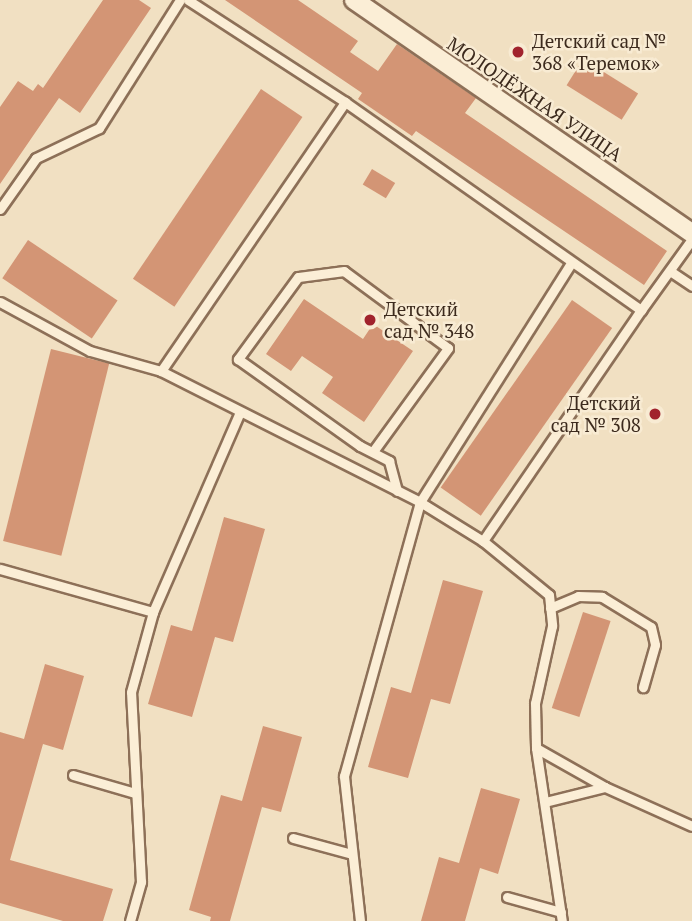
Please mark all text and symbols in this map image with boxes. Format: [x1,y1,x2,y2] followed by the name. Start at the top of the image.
[532,30,666,74] place label: Детский сад № 368 «Теремок»
[443,32,627,166] street label: МОЛОДЁЖНАЯ УЛИЦА
[510,44,526,60] marker: Детский сад № 368 «Теремок»
[384,298,474,342] place label: Детский сад № 348
[362,312,378,328] marker: Детский сад № 348
[551,392,641,436] place label: Детский сад № 308
[647,406,663,422] marker: Детский сад № 308

